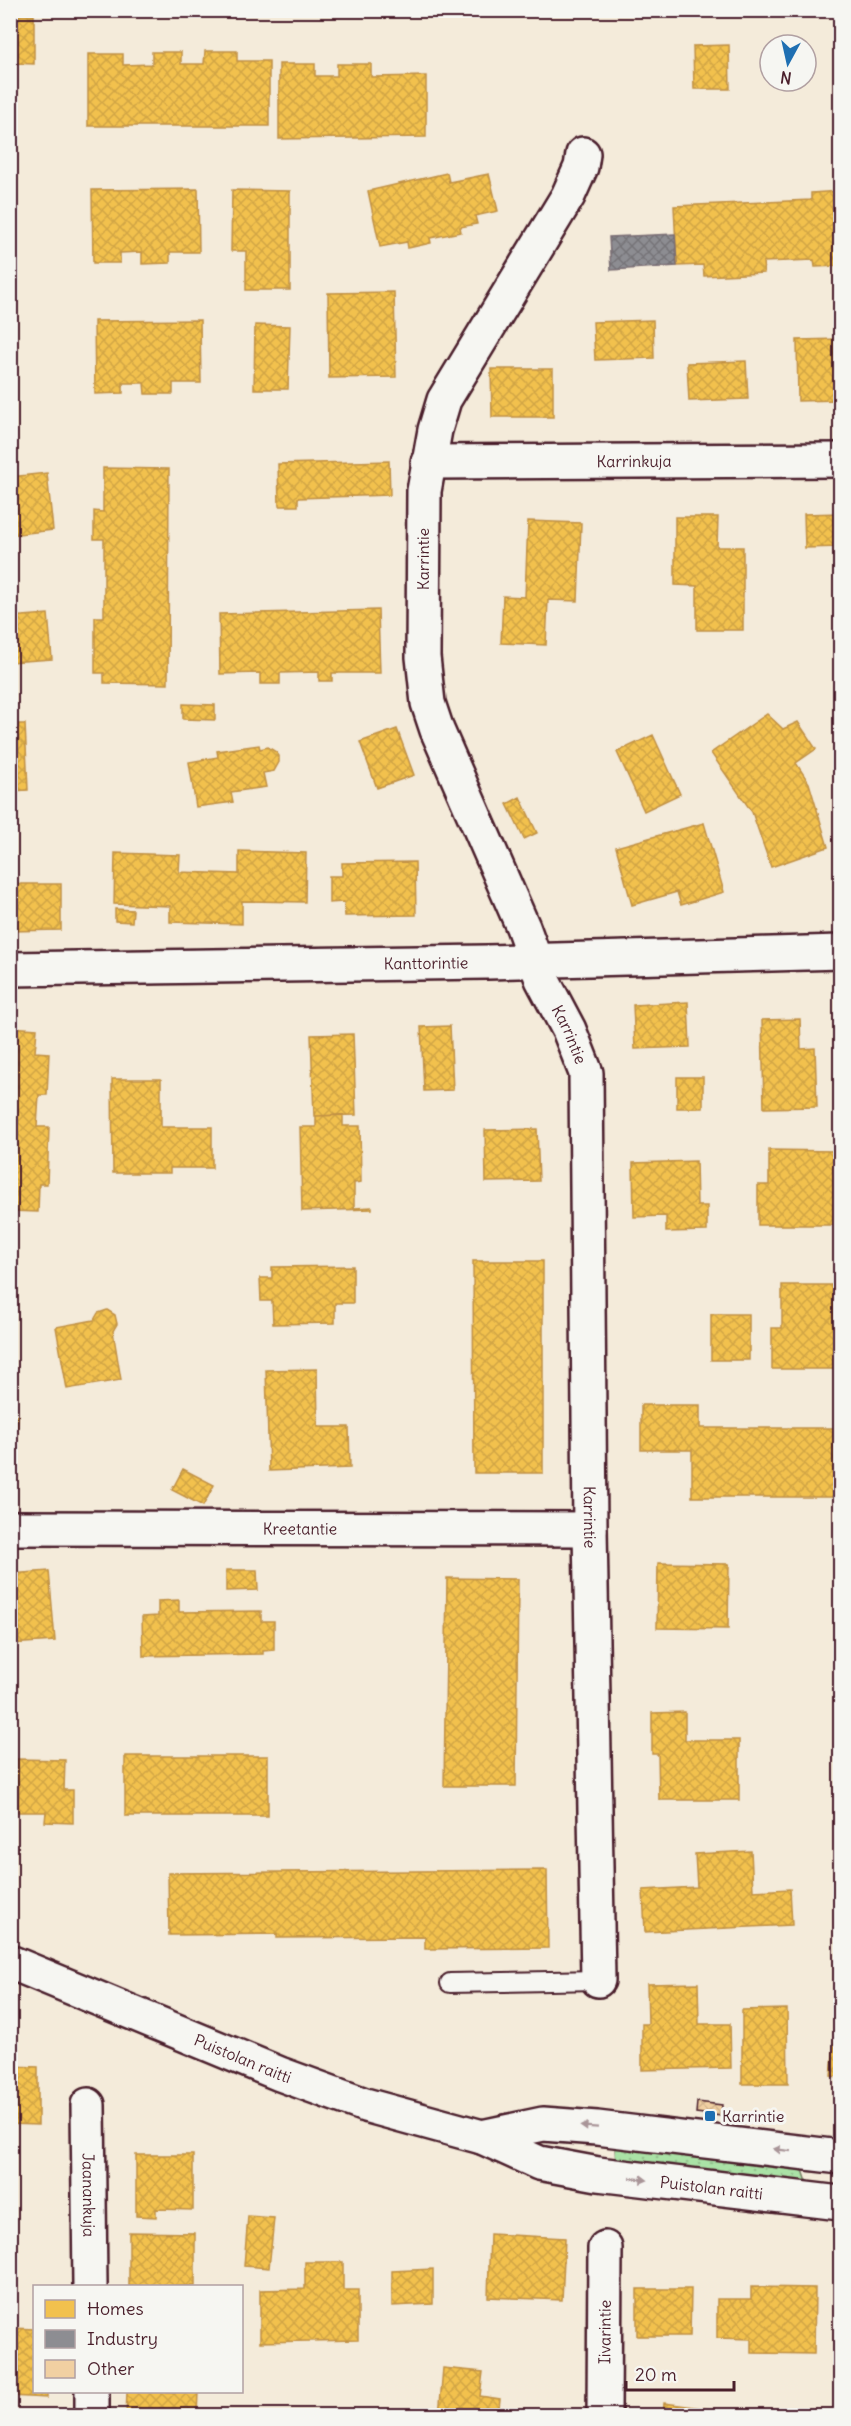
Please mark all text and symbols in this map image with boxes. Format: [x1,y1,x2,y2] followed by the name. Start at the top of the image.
[758,33,818,93] north arrow
[779,67,793,89] text: N
[596,451,672,471] street label: Karrinkuja
[413,528,433,590] street label: Karrintie
[383,952,468,974] street label: Kanttorintie
[548,1002,591,1067] street label: Karrintie
[580,1486,600,1548] street label: Karrintie
[263,1518,337,1539] street label: Kreetantie
[191,2029,294,2087] street label: Puistolan raitti
[722,2106,784,2126] place label: Karrintie
[703,2109,717,2123] marker: Karrintie
[579,2122,598,2132] one-way arrow
[773,2145,792,2155] one-way arrow
[79,2153,99,2237] street label: Jaanankuja
[659,2172,764,2204] street label: Puistolan raitti
[629,2174,648,2184] one-way arrow
[33,2285,243,2393] legend
[87,2297,144,2320] text: Homes
[594,2300,615,2364] street label: Iivarintie
[87,2327,158,2350] text: Industry
[626,2354,734,2392] scale bar
[87,2357,135,2380] text: Other
[635,2363,677,2386] text: 20 m

